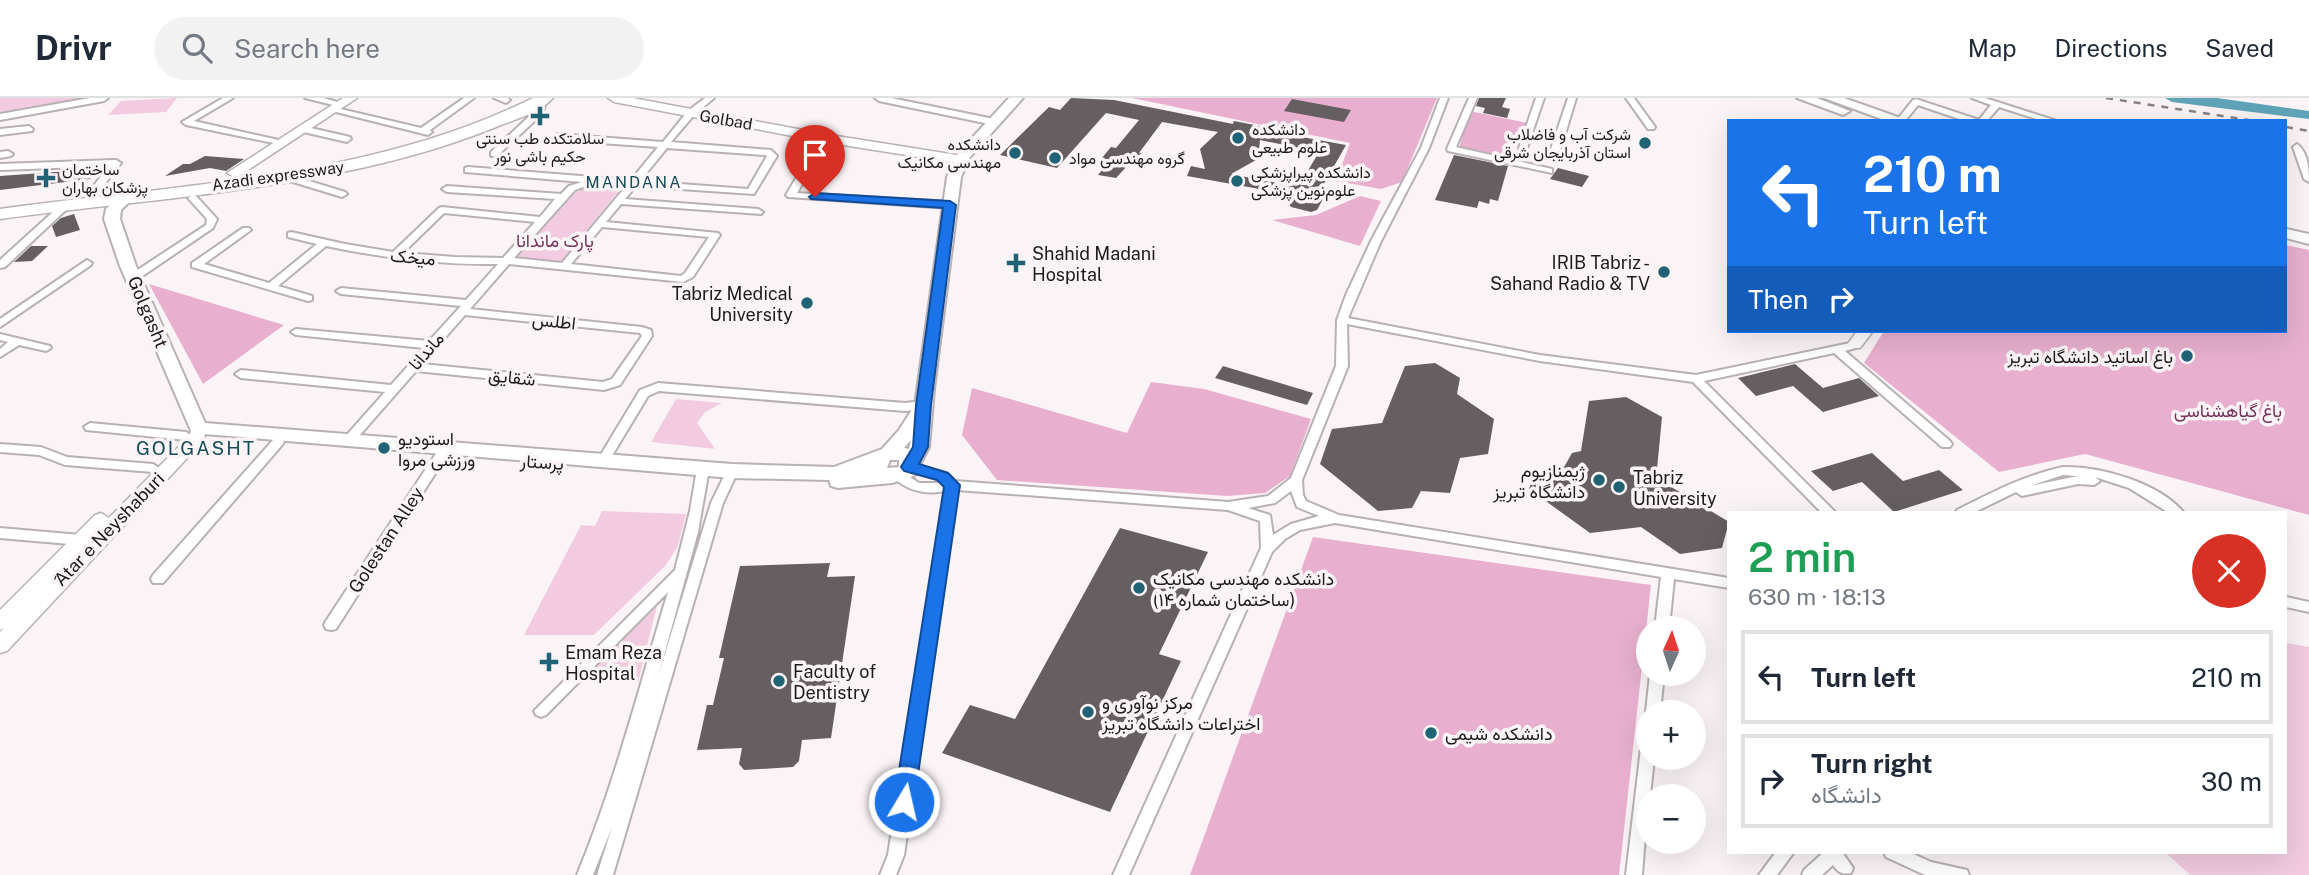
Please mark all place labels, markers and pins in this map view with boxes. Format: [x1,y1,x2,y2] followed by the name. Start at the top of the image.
[530,106,550,126] marker: سلامتکده طب سنتی حکیم باشی نور
[1252,120,1327,158] place label: دانشکده علوم طبیعی
[785,125,845,197] pin
[1494,125,1631,163] place label: شرکت آب و فاضلاب استان آذربایجان شرقی
[476,129,604,167] place label: سلامتکده طب سنتی حکیم باشی نور
[1230,130,1246,146] marker: دانشکده علوم طبیعی
[897,135,1001,173] place label: دانشکده مهندسی مکانیک
[1637,135,1653,151] marker: شرکت آب و فاضلاب استان آذربایجان شرقی
[1007,145,1023,161] marker: دانشکده مهندسی مکانیک
[1069,149,1185,169] place label: گروه مهندسی مواد
[1047,150,1063,166] marker: گروه مهندسی مواد
[62,160,148,199] place label: ساختمان پزشکان بهاران
[1251,163,1371,202] place label: دانشکده پیراپزشکی علوم‌نوین پزشکی
[36,168,56,188] marker: ساختمان پزشکان بهاران
[1229,173,1245,189] marker: دانشکده پیراپزشکی علوم‌نوین پزشکی
[1032,243,1156,285] place label: Shahid Madani Hospital
[1490,252,1650,294] place label: IRIB Tabriz - Sahand Radio & TV
[1006,253,1026,273] marker: Shahid Madani Hospital
[1656,264,1672,280] marker: IRIB Tabriz - Sahand Radio & TV
[672,283,793,325] place label: Tabriz Medical University
[799,295,815,311] marker: Tabriz Medical University
[2007,346,2173,369] place label: باغ اساتید دانشگاه تبریز
[2179,348,2195,364] marker: باغ اساتید دانشگاه تبریز
[398,428,475,471] place label: استودیو ورزشی مروا
[376,440,392,456] marker: استودیو ورزشی مروا
[1492,460,1586,503] place label: ژیمنازیوم دانشگاه تبریز
[1633,467,1717,509] place label: Tabriz University
[1591,472,1607,488] marker: ژیمنازیوم دانشگاه تبریز
[1611,479,1627,495] marker: Tabriz University
[1153,568,1334,611] place label: دانشکده مهندسی مکانیک (ساختمان شماره ۱۴)
[1131,580,1147,596] marker: دانشکده مهندسی مکانیک (ساختمان شماره ۱۴)
[565,642,662,684] place label: Emam Reza Hospital
[539,652,559,672] marker: Emam Reza Hospital
[793,661,876,703] place label: Faculty of Dentistry
[771,673,787,689] marker: Faculty of Dentistry
[1101,692,1260,735] place label: مرکز نوآوری و اختراعات دانشگاه تبریز
[1080,704,1096,720] marker: مرکز نوآوری و اختراعات دانشگاه تبریز
[1445,723,1553,745] place label: دانشکده شیمی
[1423,725,1439,741] marker: دانشکده شیمی

